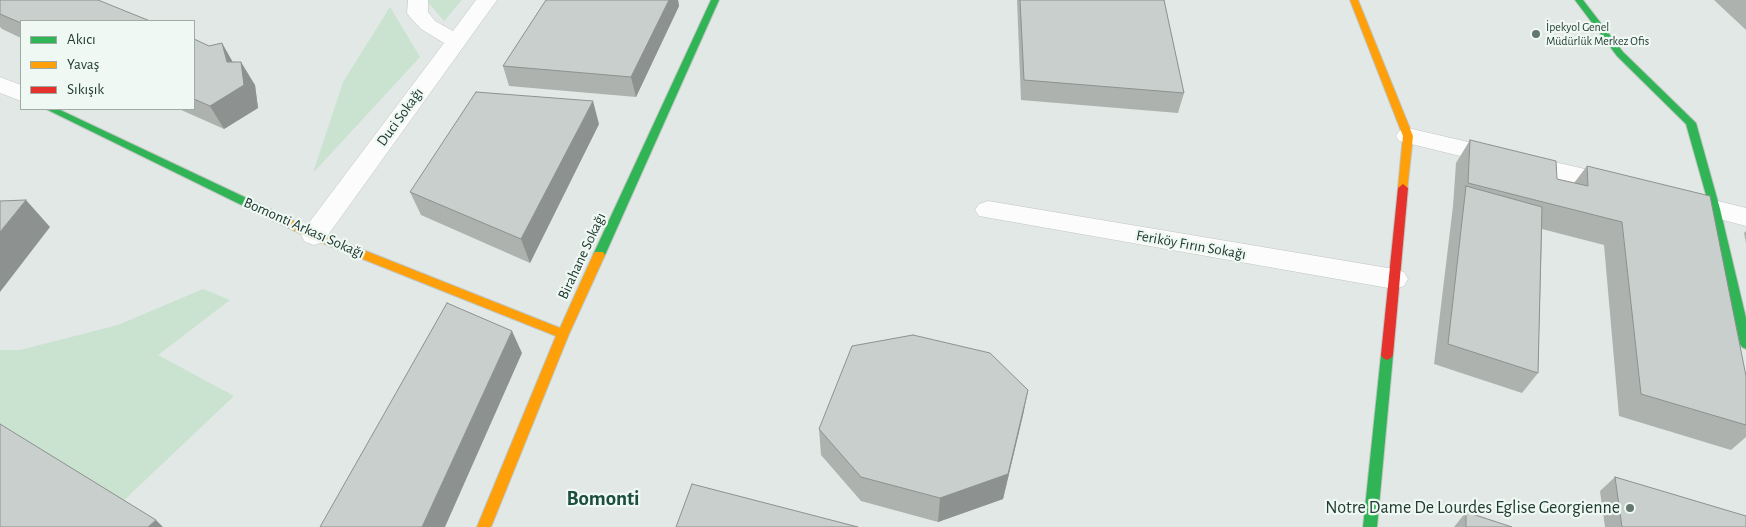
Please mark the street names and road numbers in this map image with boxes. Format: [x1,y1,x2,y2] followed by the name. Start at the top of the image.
[373,84,427,150] street label: Duci Sokağı
[241,193,367,263] street label: Bomonti Arkası Sokağı
[554,210,610,302] street label: Birahane Sokağı
[1135,226,1247,264] street label: Feriköy Fırın Sokağı

